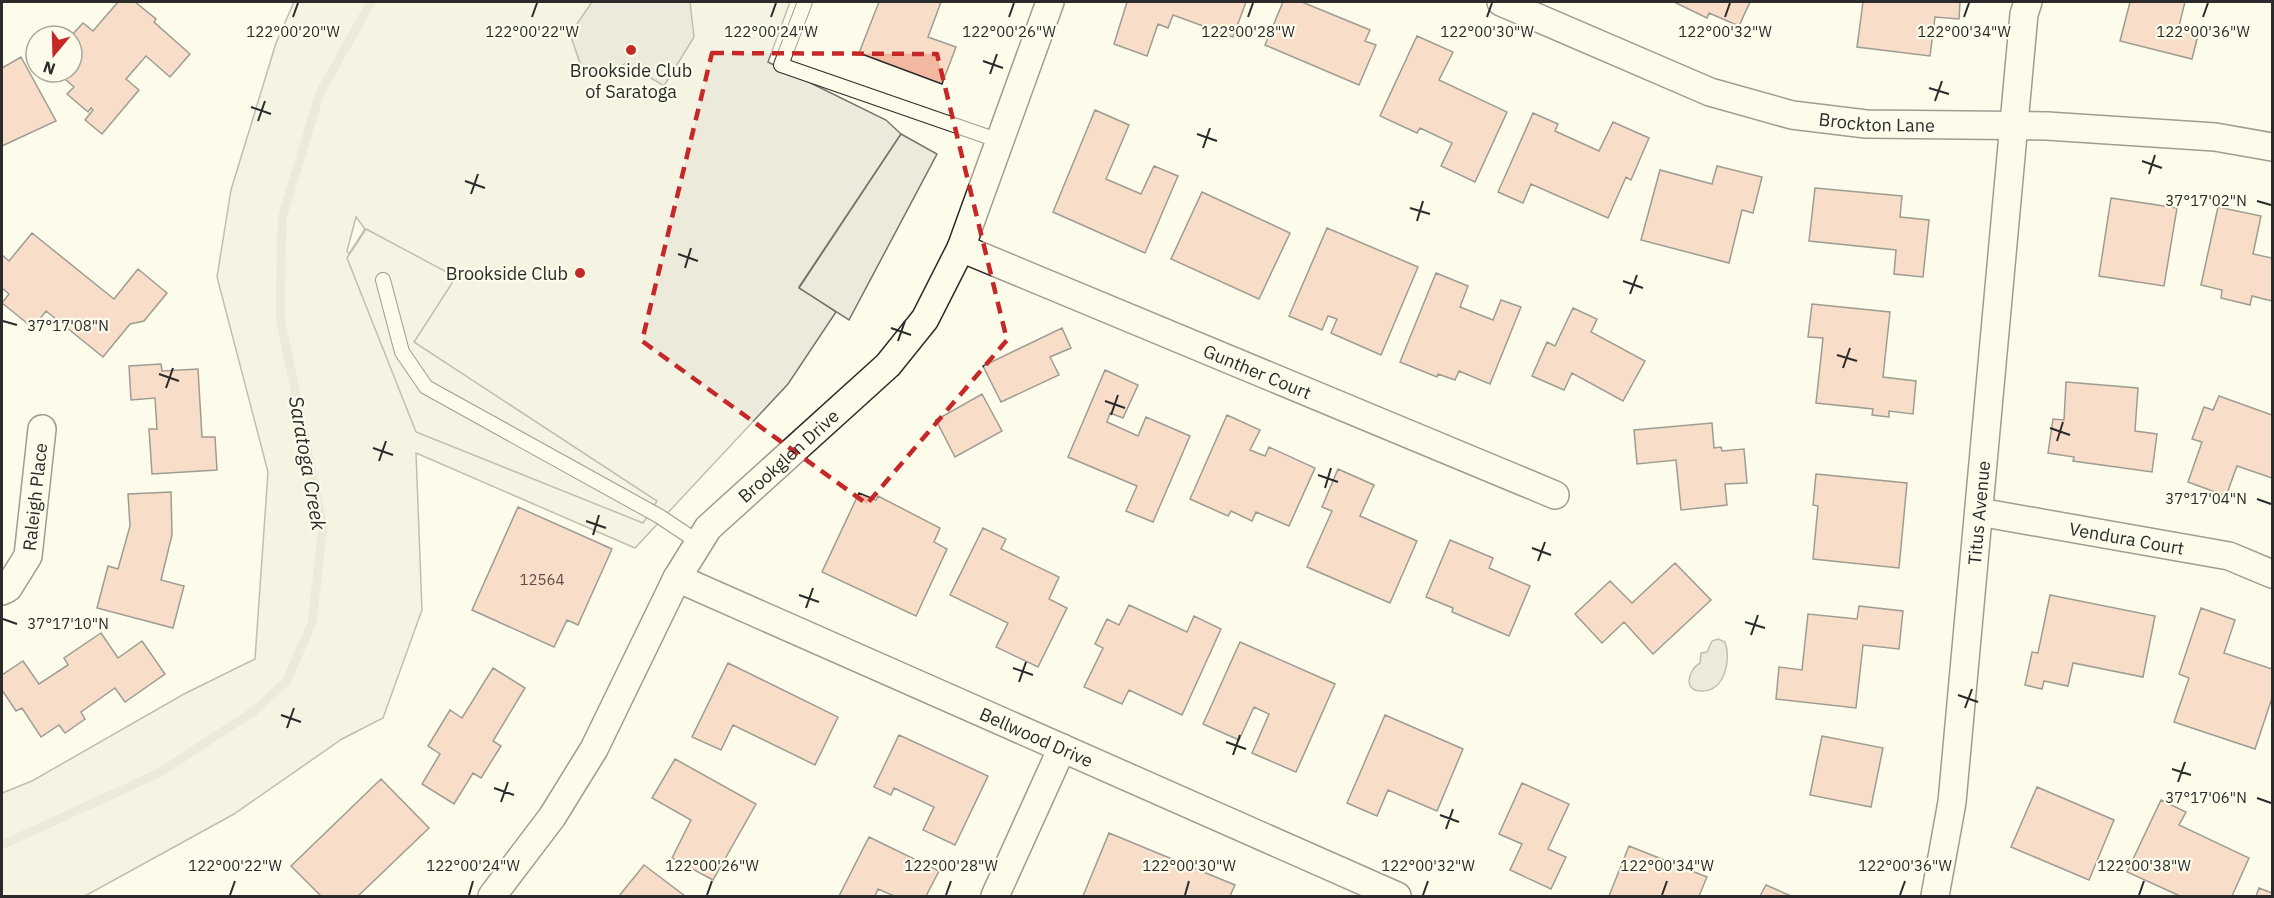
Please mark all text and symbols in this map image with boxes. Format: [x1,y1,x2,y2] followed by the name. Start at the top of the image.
[246,22,340,41] text: 122°00'20"W
[485,22,579,41] text: 122°00'22"W
[724,22,818,41] text: 122°00'24"W
[962,22,1056,41] text: 122°00'26"W
[1201,22,1295,41] text: 122°00'28"W
[1440,22,1534,41] text: 122°00'30"W
[1678,22,1772,41] text: 122°00'32"W
[1917,22,2011,41] text: 122°00'34"W
[2156,22,2250,41] text: 122°00'36"W
[24,24,84,84] north arrow
[624,43,638,57] marker: Brookside Club of Saratoga
[40,57,58,80] text: N
[570,59,692,103] place label: Brookside Club of Saratoga
[1818,107,1935,136] street label: Brockton Lane
[2165,191,2247,210] text: 37°17'02"N
[446,262,568,285] place label: Brookside Club
[573,266,587,280] marker: Brookside Club
[27,316,109,335] text: 37°17'08"N
[1200,339,1315,404] street label: Gunther Court
[283,394,333,533] water label: Saratoga Creek
[733,404,843,507] street label: Brookglen Drive
[17,441,52,552] street label: Raleigh Place
[1962,460,1995,566] street label: Titus Avenue
[2165,489,2247,508] text: 37°17'04"N
[2068,517,2186,559] street label: Vendura Court
[519,570,565,589] house number: 12564
[27,614,109,633] text: 37°17'10"N
[976,702,1097,772] street label: Bellwood Drive
[2165,788,2247,807] text: 37°17'06"N
[188,856,282,875] text: 122°00'22"W
[426,856,520,875] text: 122°00'24"W
[665,856,759,875] text: 122°00'26"W
[904,856,998,875] text: 122°00'28"W
[1142,856,1236,875] text: 122°00'30"W
[1381,856,1475,875] text: 122°00'32"W
[1620,856,1714,875] text: 122°00'34"W
[1858,856,1952,875] text: 122°00'36"W
[2097,856,2191,875] text: 122°00'38"W

